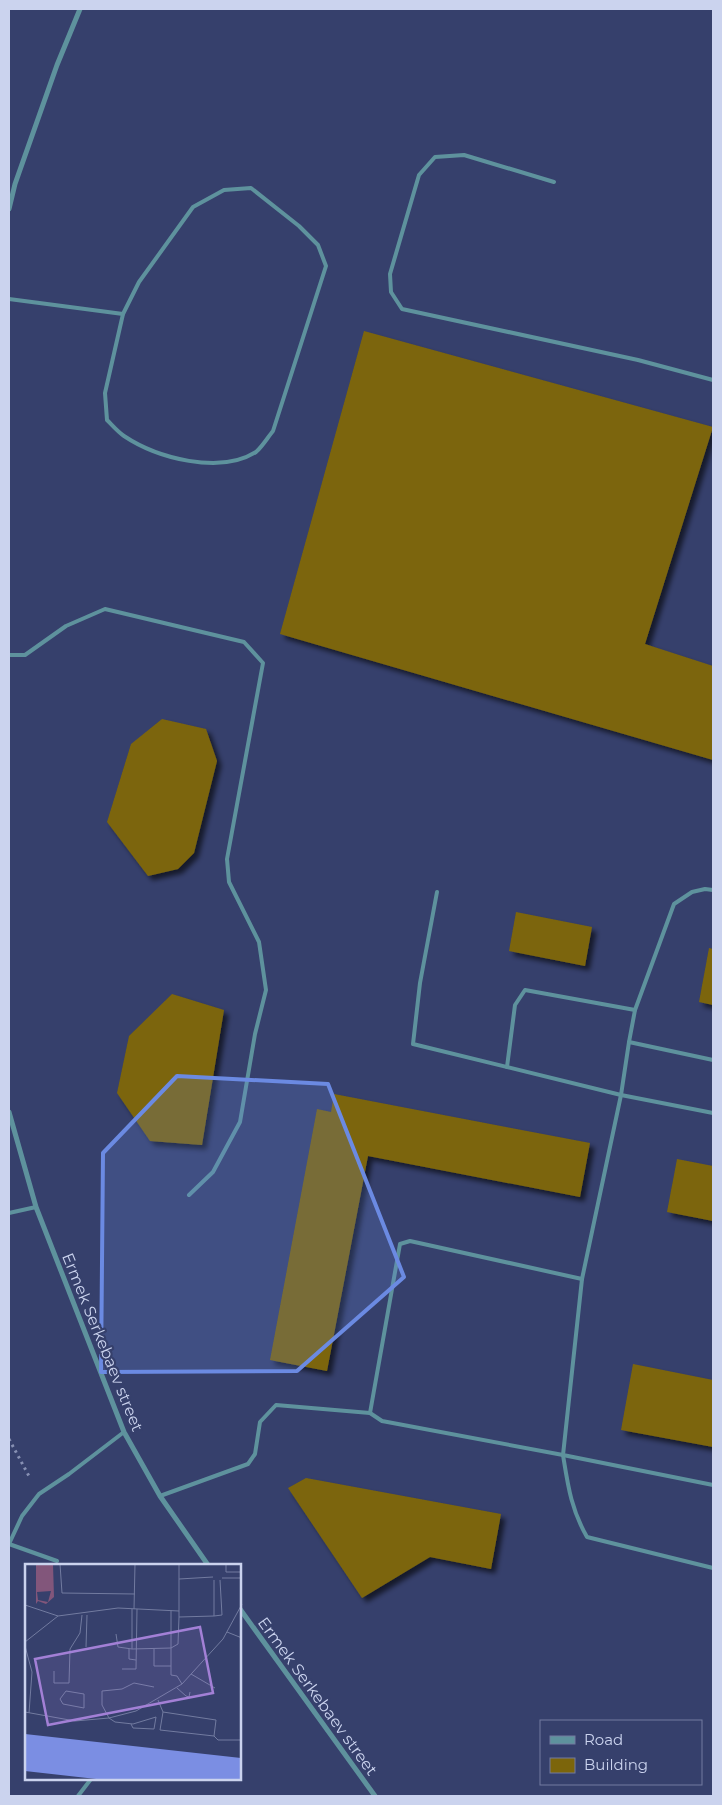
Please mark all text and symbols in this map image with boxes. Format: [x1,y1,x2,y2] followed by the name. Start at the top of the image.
[58,1250,147,1435] street label: Ermek Serkebaev street
[25,1564,241,1780] inset map
[254,1613,382,1780] street label: Ermek Serkebaev street
[540,1720,702,1785] legend
[584,1730,623,1749] text: Road
[584,1755,648,1774] text: Building

